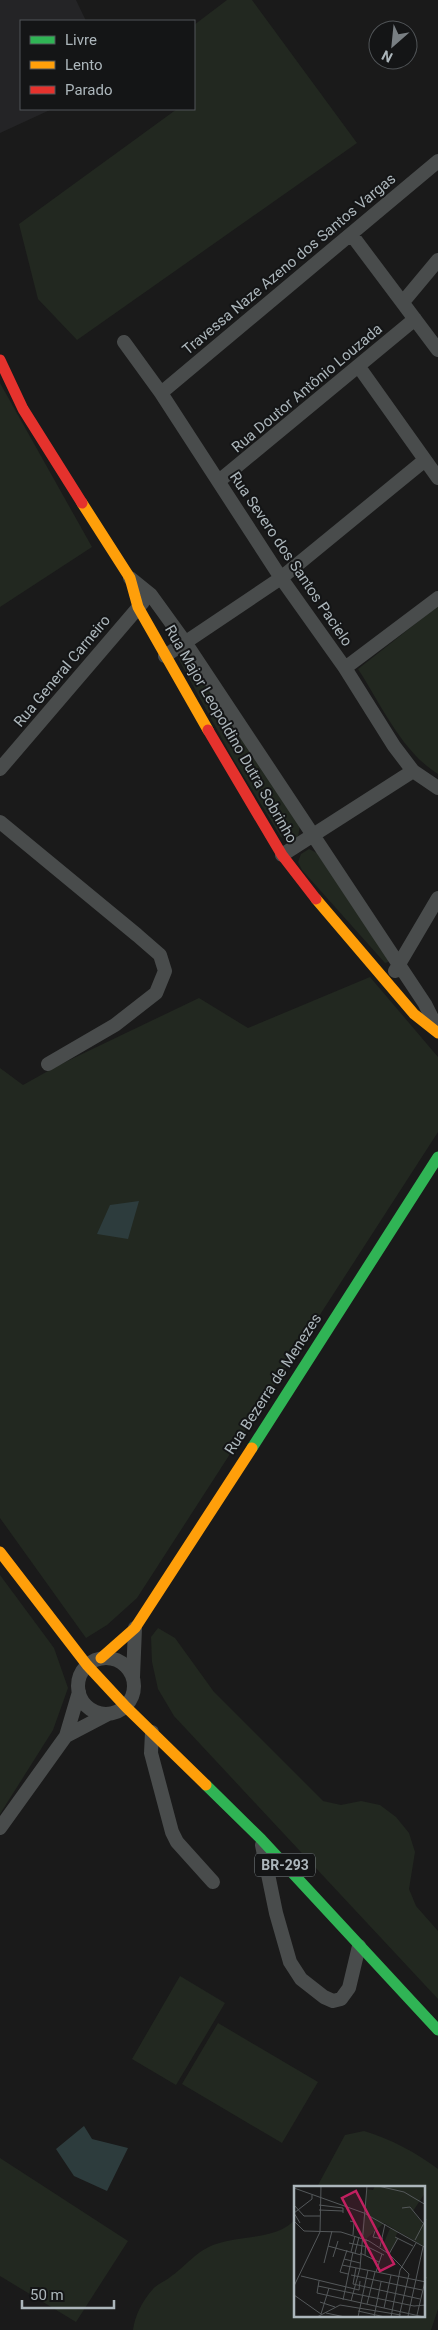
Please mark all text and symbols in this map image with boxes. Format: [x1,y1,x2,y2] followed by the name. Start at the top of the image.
[20,20,195,110] legend
[368,20,418,70] north arrow
[65,31,97,49] text: Livre
[379,47,395,66] text: N
[65,56,103,74] text: Lento
[65,81,113,99] text: Parado
[179,170,399,358] street label: Travessa Naze Azeno dos Santos Vargas
[228,320,386,456] street label: Rua Doutor Antônio Louzada
[226,468,356,650] street label: Rua Severo dos Santos Pacielo
[10,611,114,731] street label: Rua General Carneiro
[161,622,301,846] street label: Rua Major Leopoldino Dutra Sobrinho
[221,1310,325,1458] street label: Rua Bezerra de Menezes
[255,1854,315,1876] road number: BR-293
[294,2186,426,2318] inset map
[22,2278,115,2310] scale bar
[30,2286,64,2304] text: 50 m

